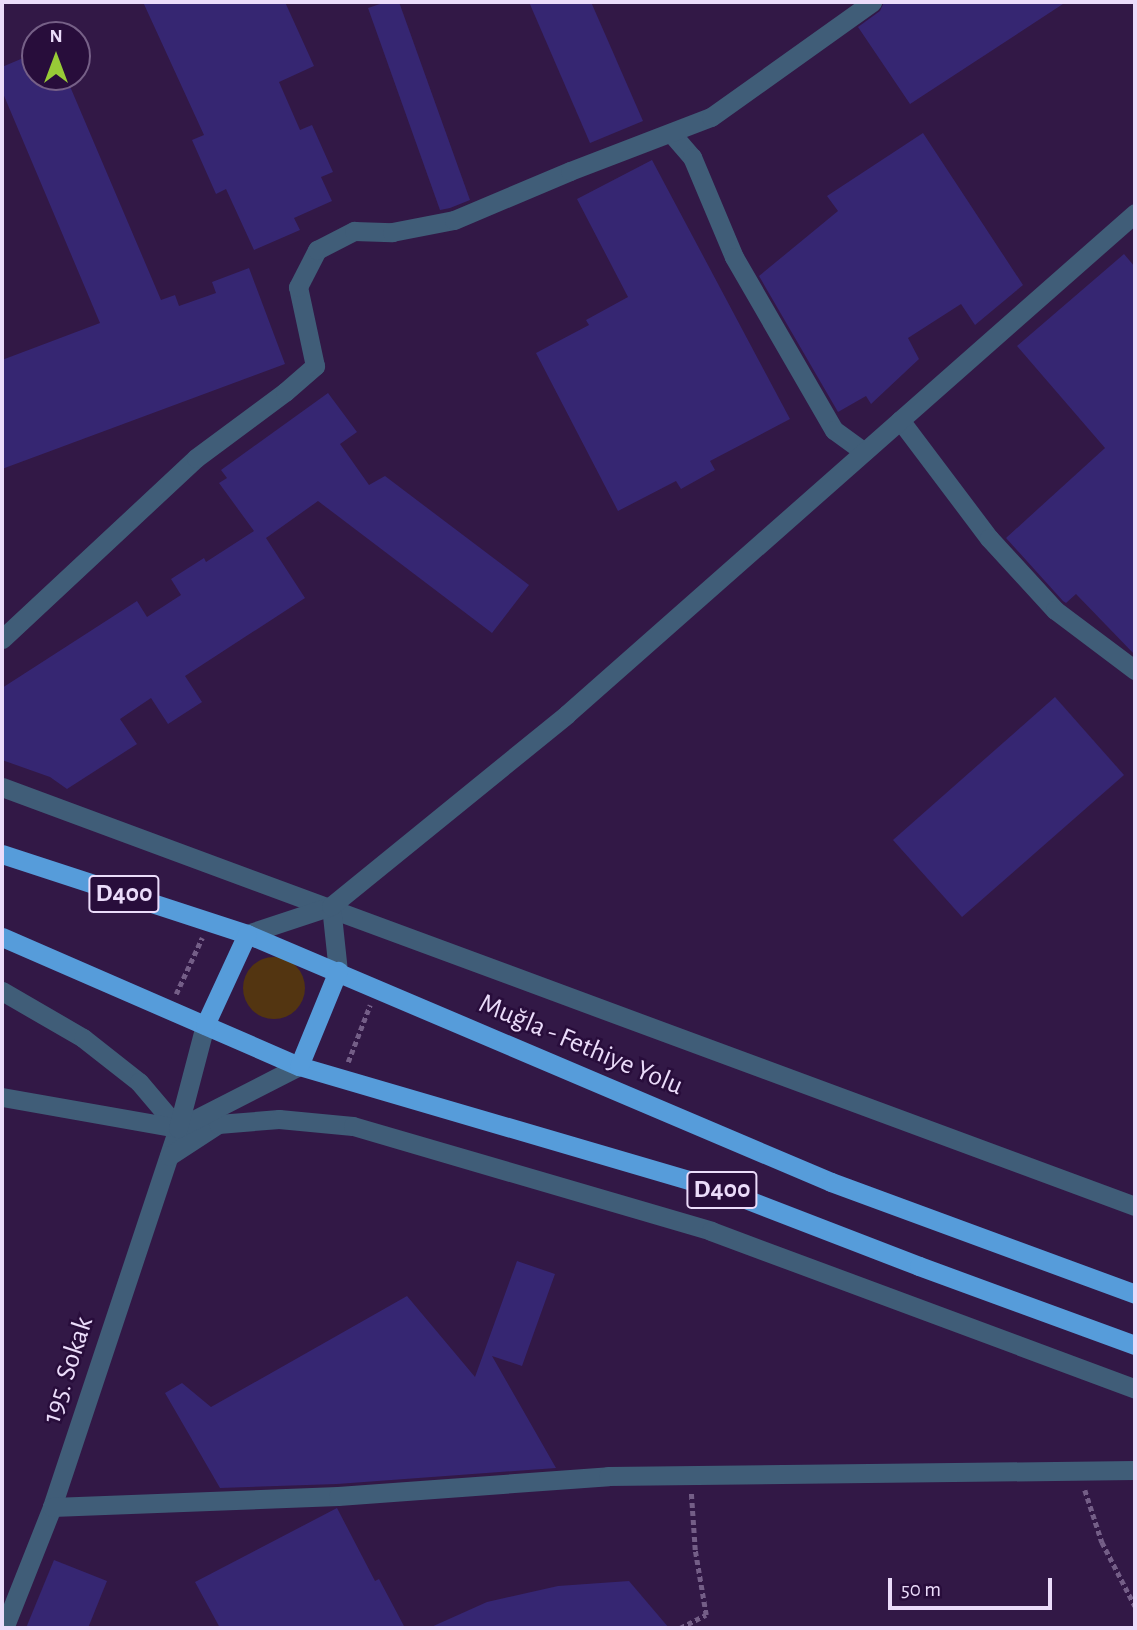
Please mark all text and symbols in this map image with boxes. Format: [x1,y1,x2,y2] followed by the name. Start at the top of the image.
[21,21,91,91] north arrow
[49,27,63,46] text: N
[87,872,161,916] road number: D400
[474,987,688,1103] street label: Muğla - Fethiye Yolu
[685,1168,759,1212] road number: D400
[35,1313,101,1427] street label: 195. Sokak
[892,1564,1056,1608] scale bar
[901,1579,941,1600] text: 50 m

